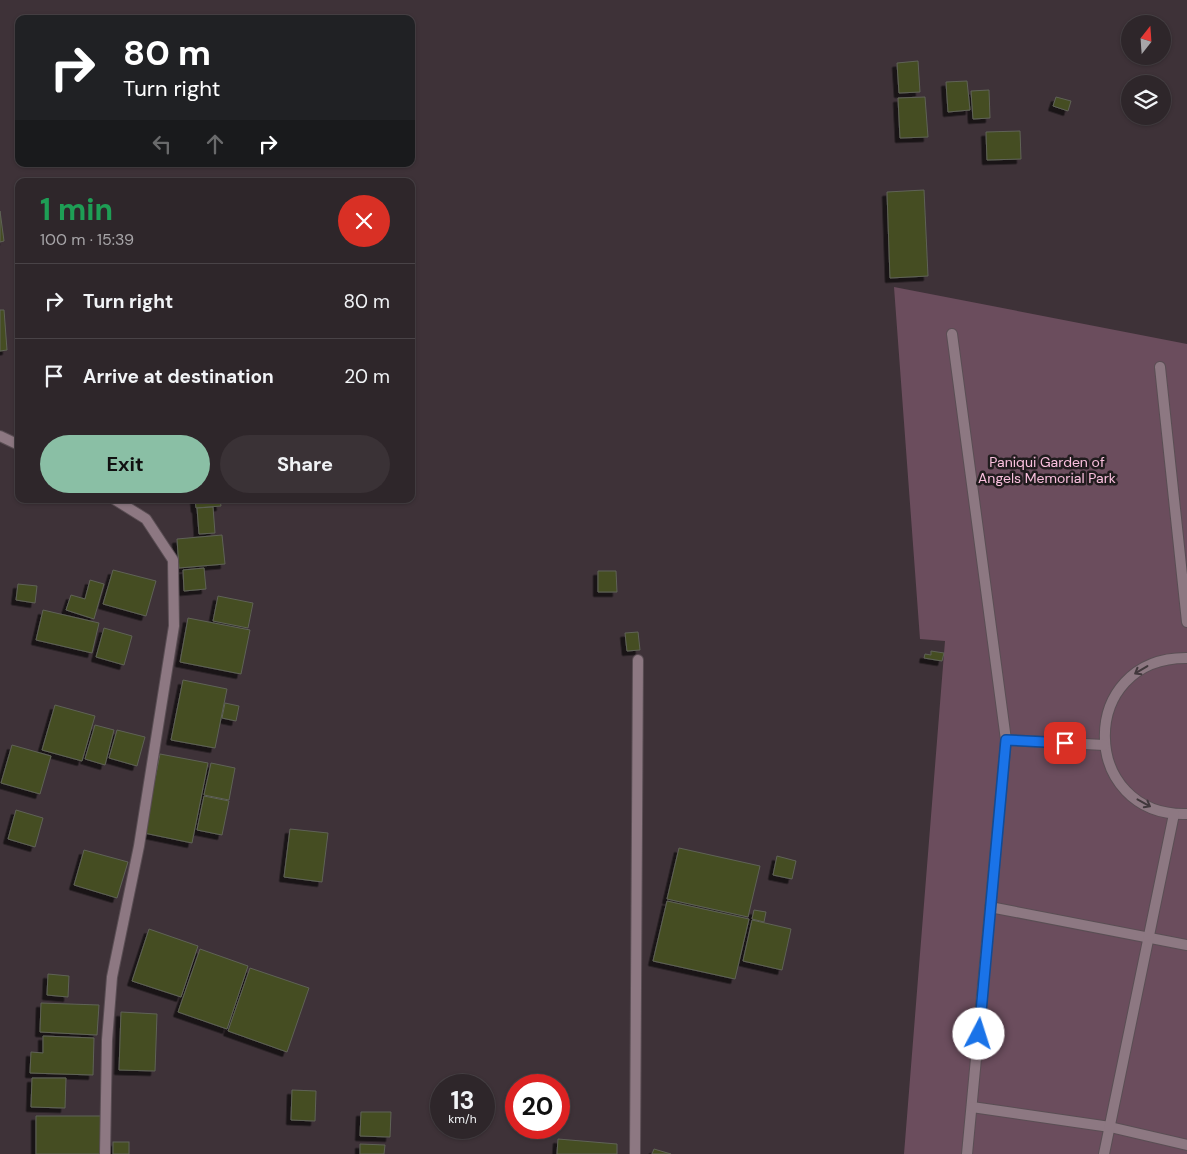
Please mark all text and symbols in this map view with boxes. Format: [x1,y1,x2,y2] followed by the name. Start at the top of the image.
[1121,15,1171,65] north arrow
[1121,15,1171,125] map controls
[123,30,211,76] text: 80 m
[40,35,105,100] icon: right
[123,74,220,103] text: Turn right
[1121,75,1171,125] button: layers
[148,130,176,158] icon: left
[201,130,229,158] icon: ahead
[254,130,282,158] icon: right
[40,190,113,229] text: 1 min
[338,195,390,247] button: close
[40,229,134,250] text: 100 m · 15:39
[40,287,68,315] icon: right
[83,289,173,314] text: Turn right
[343,289,390,314] text: 80 m
[40,362,68,390] icon: arrive
[83,364,274,389] text: Arrive at destination
[344,364,390,389] text: 20 m
[40,435,210,493] button: Exit
[220,435,390,493] button: Share
[978,453,1116,487] park label: Paniqui Garden of Angels Memorial Park
[1134,665,1148,675] one-way arrow
[1044,722,1086,764] pin
[1051,729,1079,757] icon: arrive
[1137,799,1151,809] one-way arrow
[952,1007,1004,1059] position arrow
[505,1074,570,1139] speed limit sign: 20
[450,1084,475,1117] text: 13
[448,1111,477,1127] text: km/h

